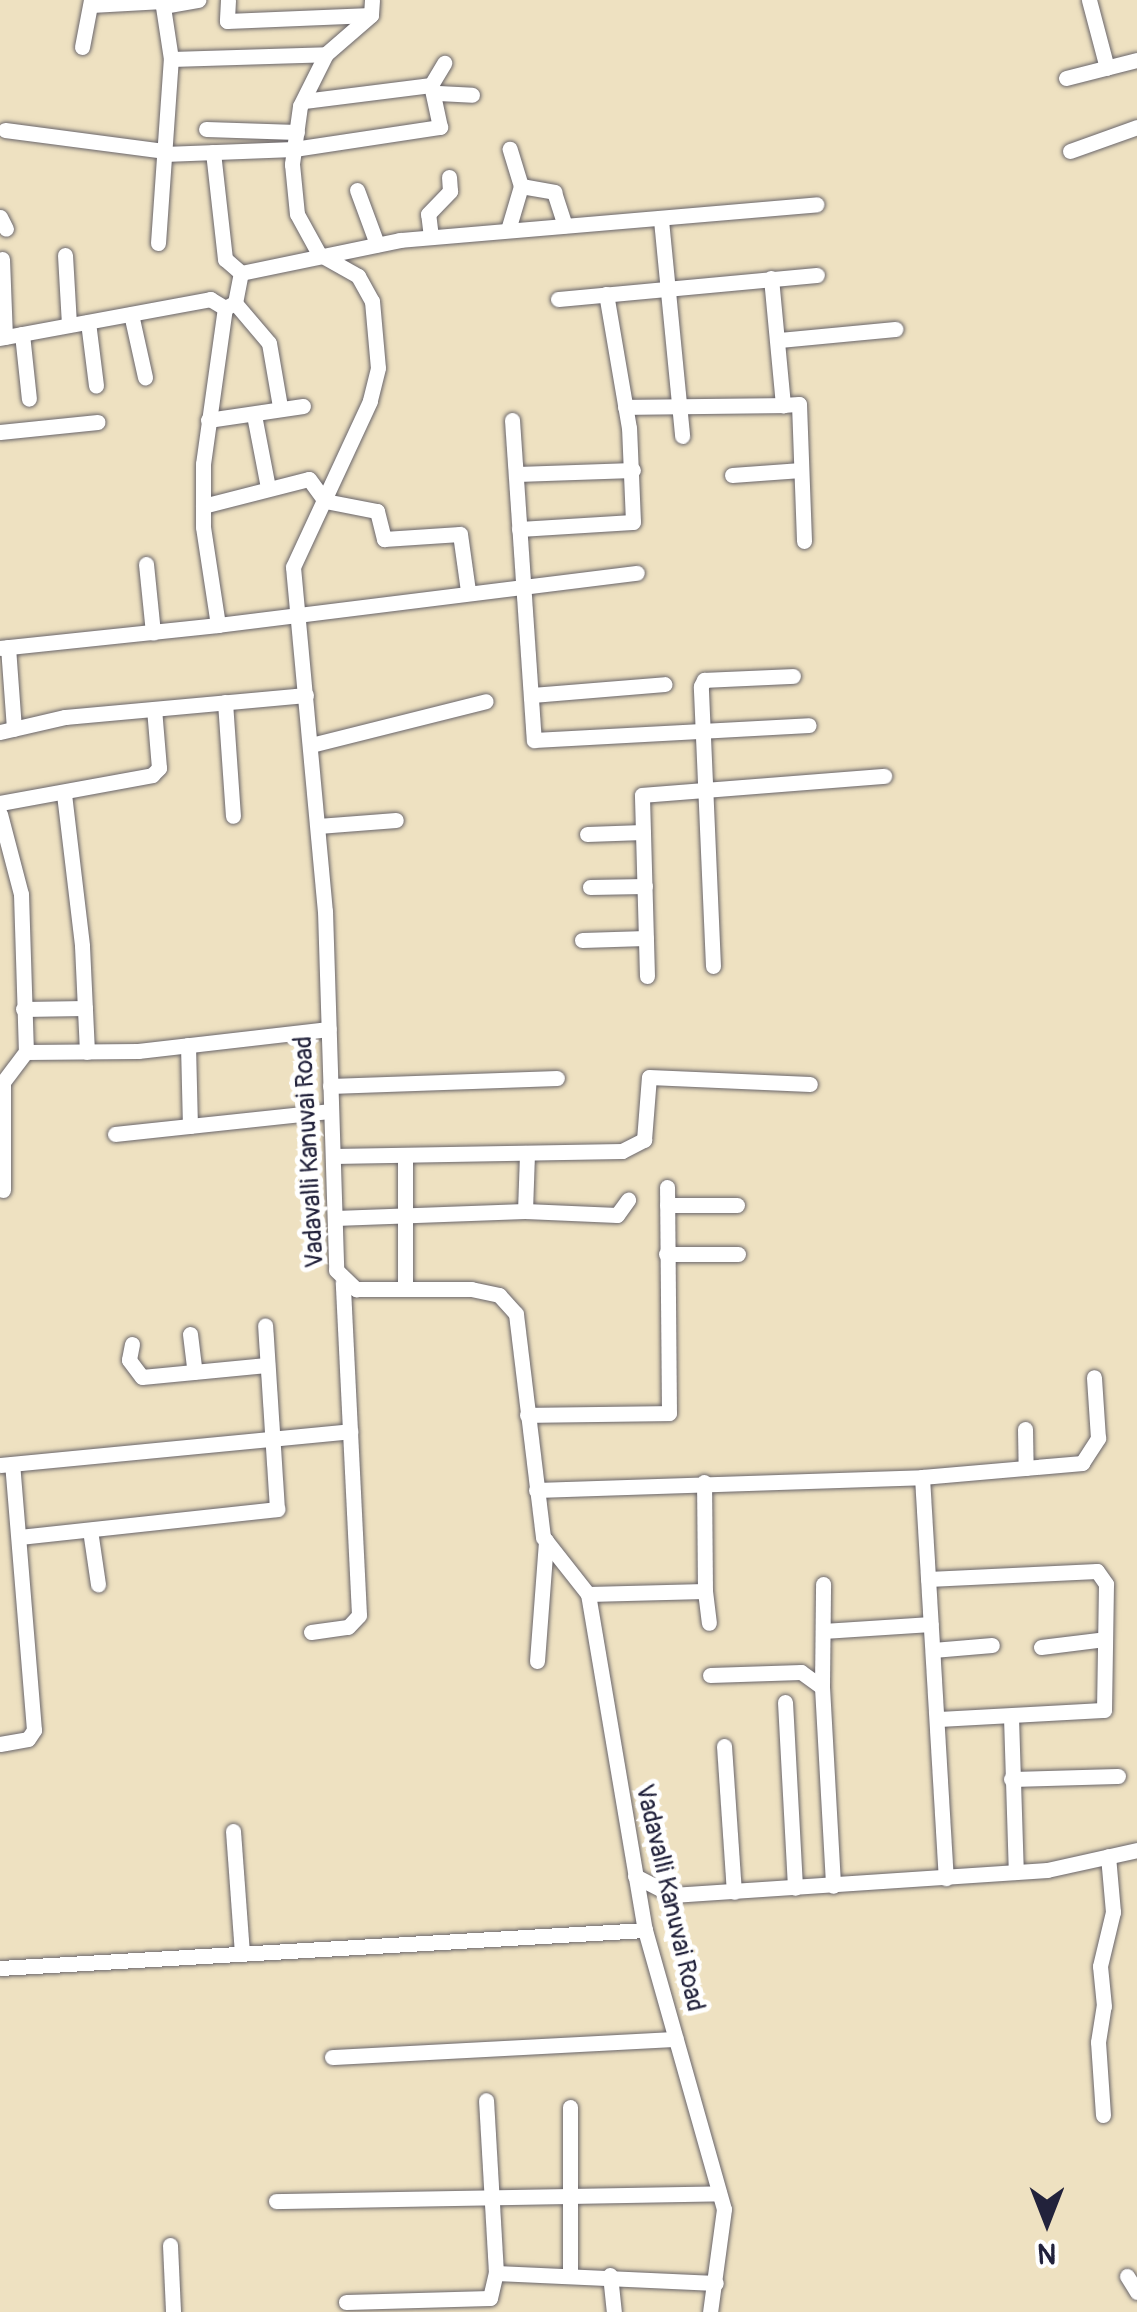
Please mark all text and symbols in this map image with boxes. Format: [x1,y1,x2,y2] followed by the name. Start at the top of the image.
[289,1035,331,1269] street label: Vadavalli Kanuvai Road
[628,1781,710,2015] street label: Vadavalli Kanuvai Road
[997,2172,1097,2272] north arrow
[1038,2235,1056,2270] text: N

